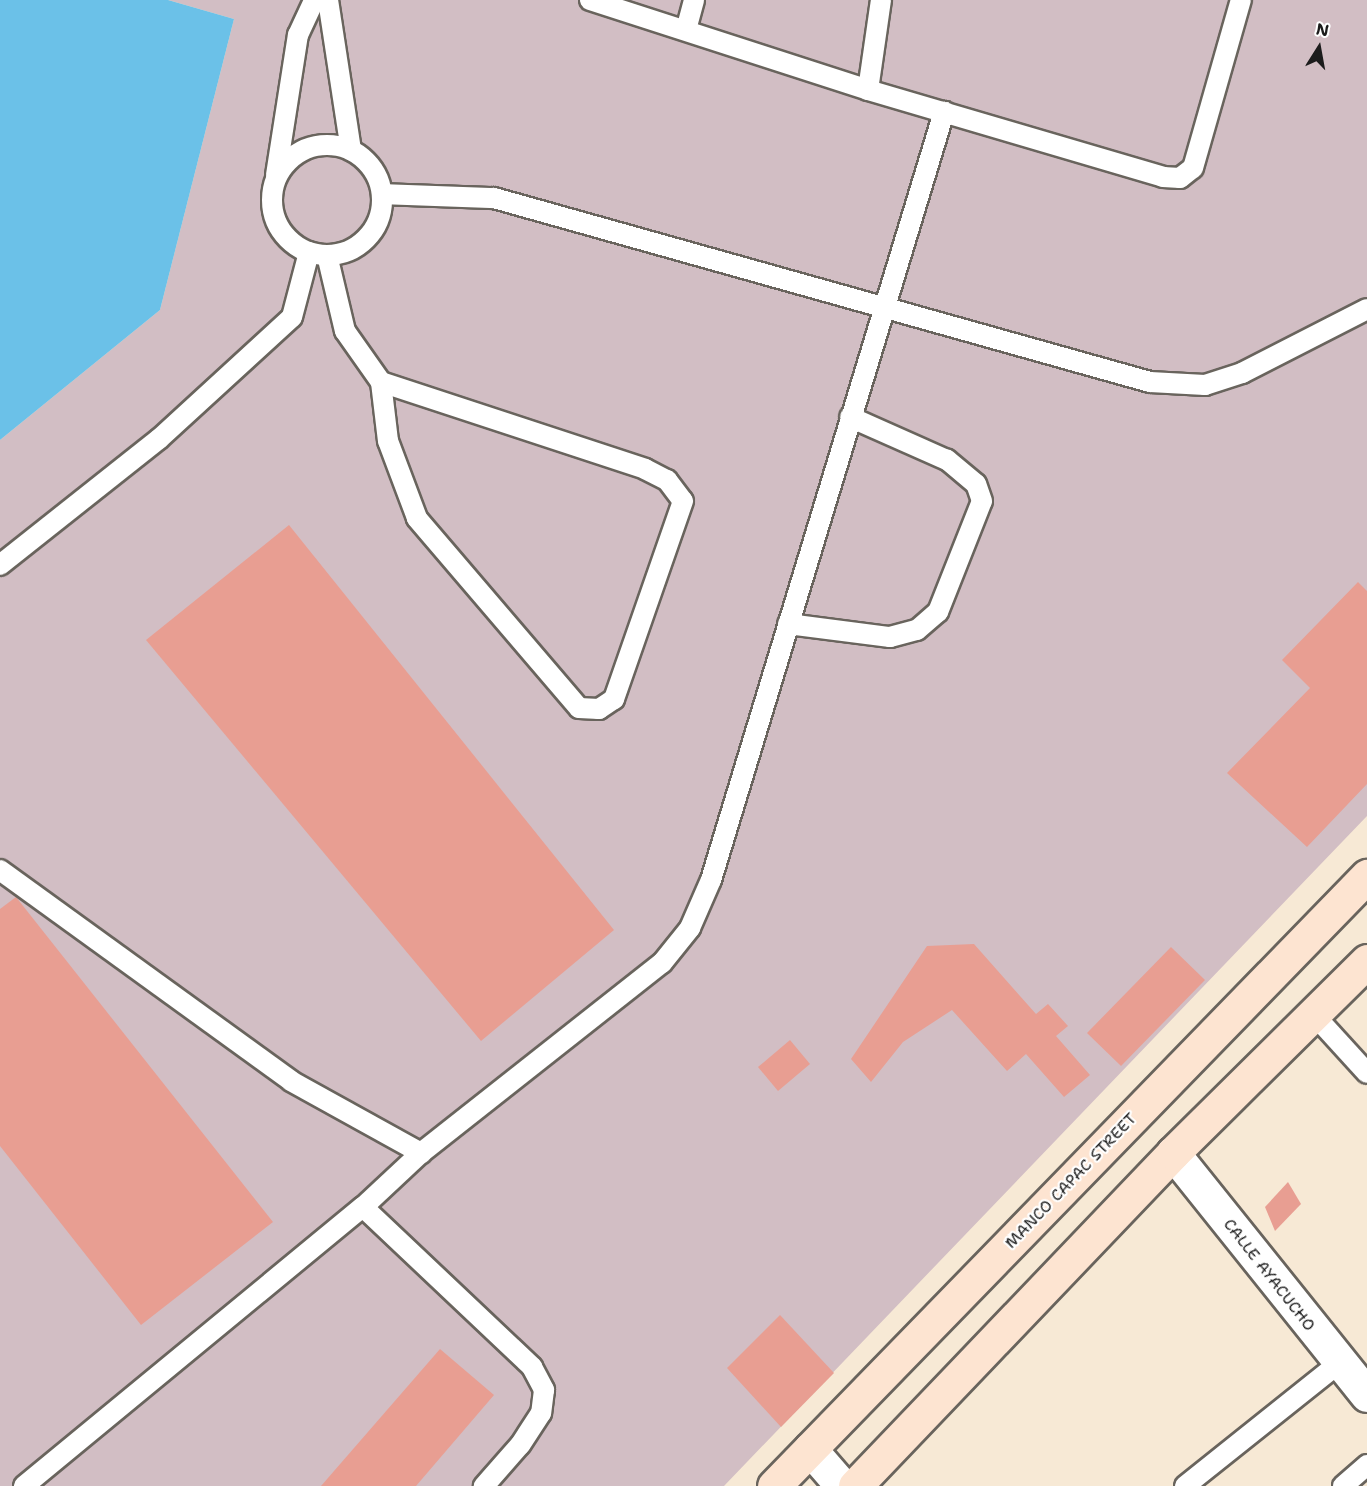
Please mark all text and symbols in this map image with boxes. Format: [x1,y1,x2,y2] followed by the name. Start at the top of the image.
[1289,18,1349,78] north arrow
[1314,18,1331,41] text: N
[1001,1109,1141,1253] street label: MANCO CAPAC STREET
[1219,1215,1319,1335] street label: CALLE AYACUCHO

